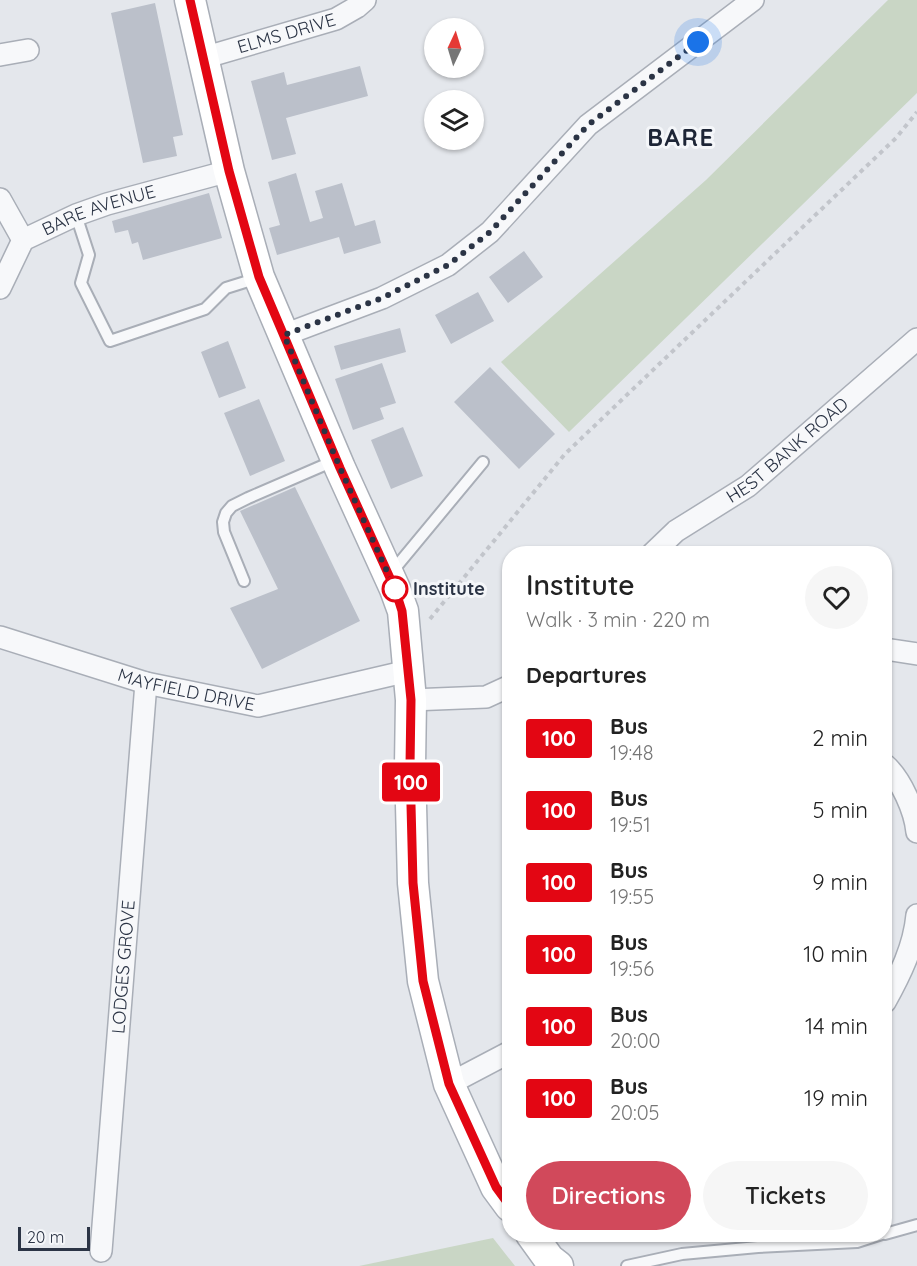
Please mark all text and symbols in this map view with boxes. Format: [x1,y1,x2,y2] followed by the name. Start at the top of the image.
[234,8,338,58] street label: ELMS DRIVE
[424,18,484,78] north arrow
[424,18,484,150] map controls
[683,27,713,57] your location
[424,90,484,150] button: layers
[647,122,715,152] district label: BARE
[38,179,158,240] street label: BARE AVENUE
[722,392,853,508] street label: HEST BANK ROAD
[805,566,868,629] button: heart
[526,567,635,602] text: Institute
[382,576,408,602] marker: Institute
[413,577,485,600] place label: Institute
[526,607,710,632] text: Walk · 3 min · 220 m
[526,661,647,689] text: Departures
[115,663,257,716] street label: MAYFIELD DRIVE
[610,712,648,740] text: Bus
[812,724,868,752] text: 2 min
[542,725,576,751] text: 100
[610,740,654,765] text: 19:48
[376,762,446,802] line badge: 100
[394,769,428,795] text: 100
[610,784,648,812] text: Bus
[813,796,868,824] text: 5 min
[542,797,576,823] text: 100
[610,812,651,837] text: 19:51
[610,856,648,884] text: Bus
[812,868,868,896] text: 9 min
[542,869,576,895] text: 100
[610,884,654,909] text: 19:55
[106,899,140,1035] street label: LODGES GROVE
[610,928,648,956] text: Bus
[803,940,868,968] text: 10 min
[542,941,576,967] text: 100
[610,956,654,981] text: 19:56
[610,1000,648,1028] text: Bus
[805,1012,868,1040] text: 14 min
[542,1013,576,1039] text: 100
[610,1028,661,1053] text: 20:00
[610,1072,648,1100] text: Bus
[804,1084,868,1112] text: 19 min
[542,1085,576,1111] text: 100
[610,1100,660,1125] text: 20:05
[526,1161,691,1230] button: Directions
[703,1161,868,1230] button: Tickets
[18,1224,90,1252] scale bar
[27,1227,64,1247] text: 20 m

